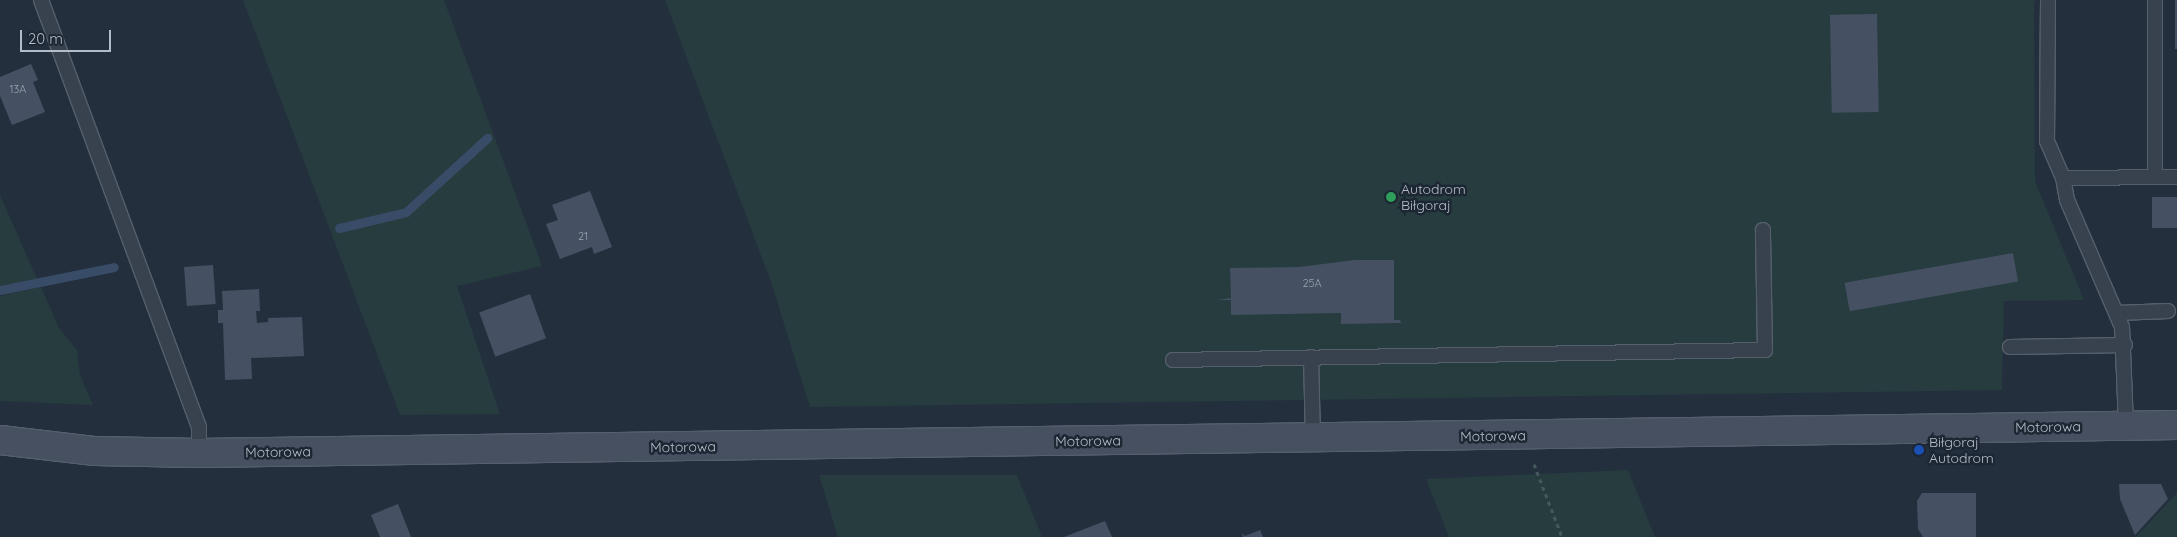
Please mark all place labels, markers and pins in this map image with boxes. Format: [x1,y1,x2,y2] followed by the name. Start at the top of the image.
[1401,181,1466,213] place label: Autodrom Biłgoraj
[1385,191,1397,203] marker: Autodrom Biłgoraj
[1929,434,1994,467] place label: Biłgoraj Autodrom
[1913,444,1925,456] marker: Biłgoraj Autodrom

